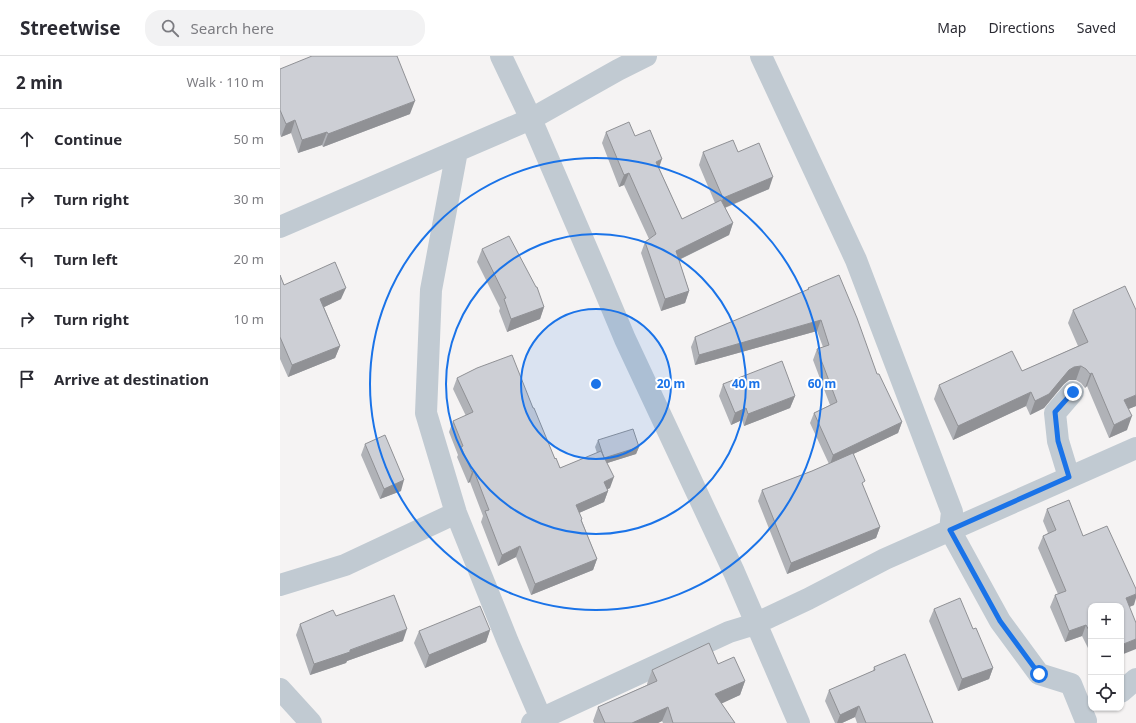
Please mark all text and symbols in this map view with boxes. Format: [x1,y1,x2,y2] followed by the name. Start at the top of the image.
[145,10,425,46] search box
[20,15,121,41] text: Streetwise
[159,17,181,39] icon: search
[191,18,274,38] text: Search here
[937,18,966,37] text: Map
[988,18,1055,37] text: Directions
[1077,18,1116,37] text: Saved
[16,71,63,94] text: 2 min
[186,73,264,91] text: Walk · 110 m
[16,128,38,150] icon: ahead
[54,129,122,149] text: Continue
[234,130,264,148] text: 50 m
[16,188,38,210] icon: right
[54,189,129,209] text: Turn right
[234,190,264,208] text: 30 m
[16,248,38,270] icon: left
[54,249,118,269] text: Turn left
[234,250,264,268] text: 20 m
[16,308,38,330] icon: right
[54,309,129,329] text: Turn right
[234,310,264,328] text: 10 m
[16,368,38,390] icon: arrive
[54,369,209,389] text: Arrive at destination
[657,375,685,392] text: 20 m
[732,375,760,392] text: 40 m
[808,375,836,392] text: 60 m
[589,377,603,391] centre of rings
[1064,383,1082,401] route end
[1088,603,1124,711] map controls
[1088,603,1124,639] button: +
[1088,639,1124,675] button: −
[1030,665,1048,683] route start
[1088,675,1124,711] button: locate

